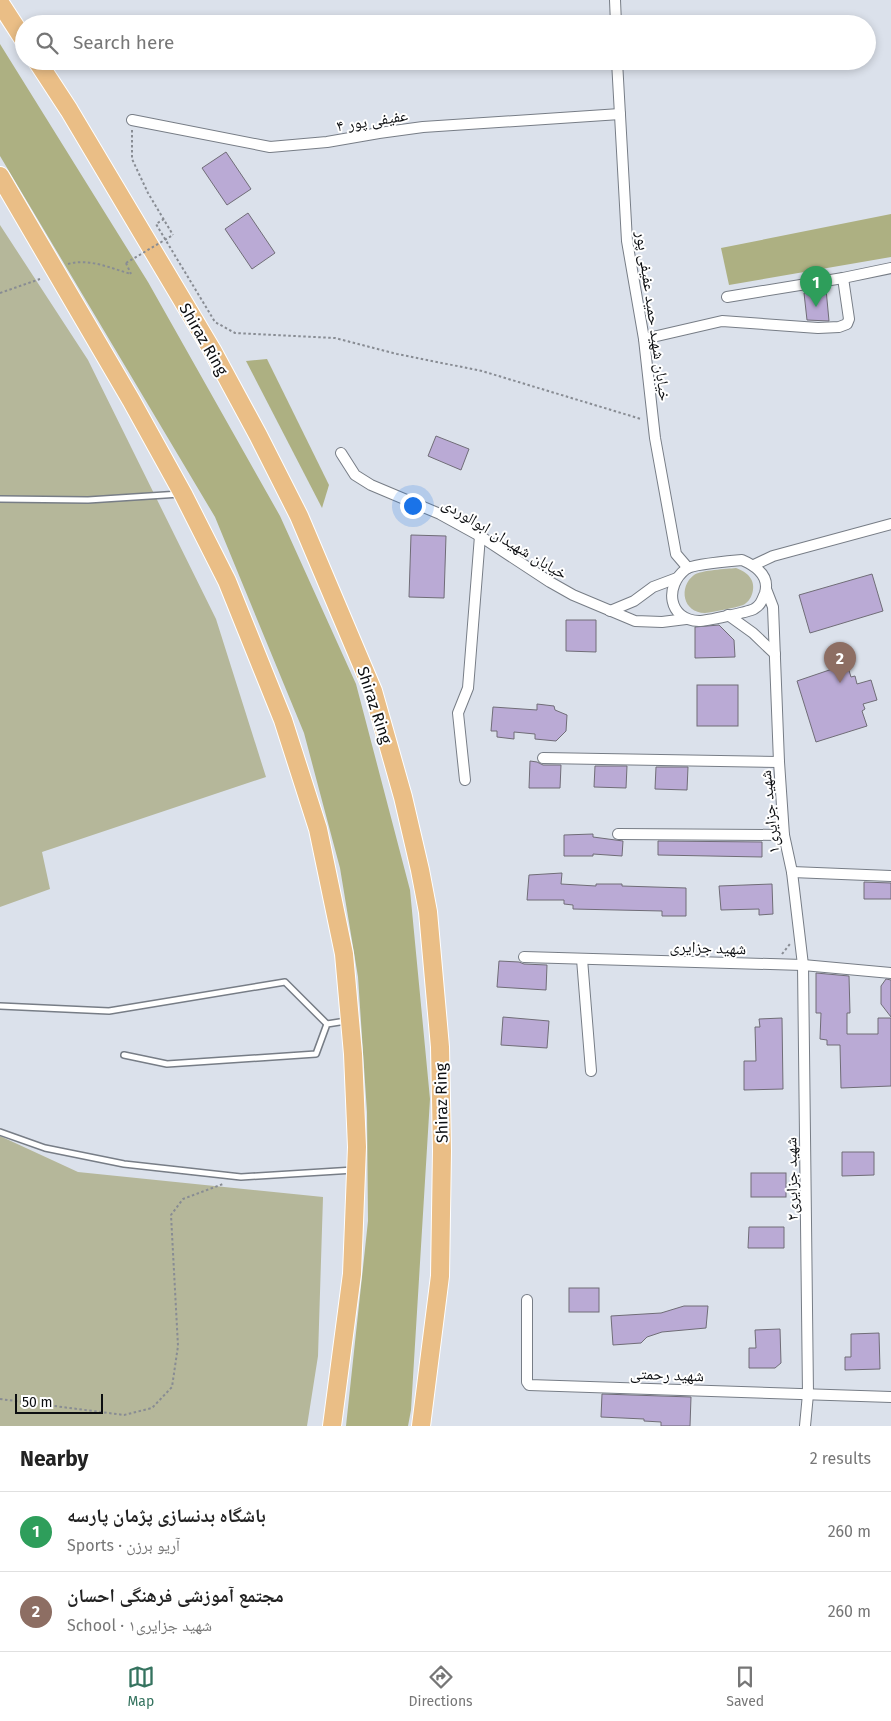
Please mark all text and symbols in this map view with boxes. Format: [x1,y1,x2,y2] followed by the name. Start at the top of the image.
[15,15,876,70] search box
[33,29,61,57] icon: search
[73,31,174,54] text: Search here
[335,105,409,136] street label: عفیفی پور ۴
[631,229,675,402] street label: خیابان شهید حمید عفیفی پور
[800,266,832,307] pin: 1
[175,300,232,379] street label: Shiraz Ring
[400,493,426,519] your location
[438,494,571,584] street label: خیابان شهیدان ابوالوردی
[824,642,856,683] pin: 2
[353,664,396,747] street label: Shiraz Ring
[756,769,784,855] street label: شهید جزایری۱
[669,937,747,959] street label: شهید جزایری
[431,1062,452,1143] street label: Shiraz Ring
[781,1137,803,1221] street label: شهید جزایری۲
[630,1364,704,1386] street label: شهید رحمتی
[15,1391,102,1414] scale bar
[22,1394,53,1411] text: 50 m
[20,1446,88,1472] text: Nearby
[810,1449,871,1468] text: 2 results
[67,1504,266,1527] text: باشگاه بدنسازی پژمان پارسه
[32,1522,40,1541] text: 1
[828,1522,871,1541] text: 260 m
[67,1536,180,1555] text: Sports · آریو برزن
[67,1584,284,1607] text: مجتمع آموزشی فرهنگی احسان
[32,1602,40,1621] text: 2
[828,1602,871,1621] text: 260 m
[67,1616,212,1635] text: School · شهید جزایری۱
[127,1663,155,1710] tab: Map
[408,1663,473,1710] tab: Directions
[726,1663,764,1710] tab: Saved

